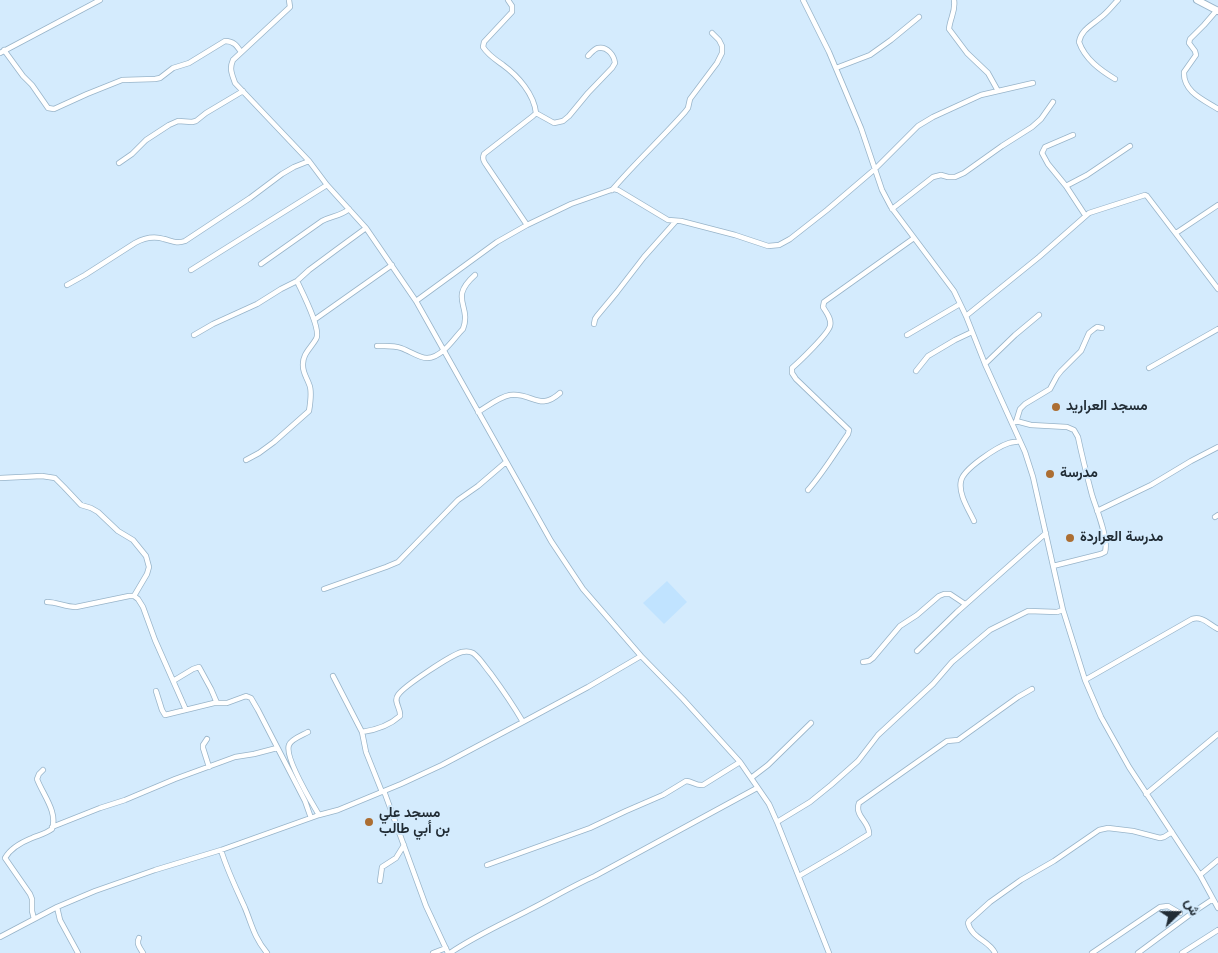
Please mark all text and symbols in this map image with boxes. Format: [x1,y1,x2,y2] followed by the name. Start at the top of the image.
[1066,399,1148,415] place label: مسجد العراريد
[1050,401,1062,413] marker: مسجد العراريد
[1060,466,1098,482] place label: مدرسة
[1044,468,1056,480] marker: مدرسة
[1080,530,1163,546] place label: مدرسة العراردة
[1064,532,1076,544] marker: مدرسة العراردة
[379,806,450,839] place label: مسجد علي بن أبي طالب
[363,816,375,828] marker: مسجد علي بن أبي طالب
[1153,888,1203,938] north arrow
[1180,896,1204,919] text: ش

